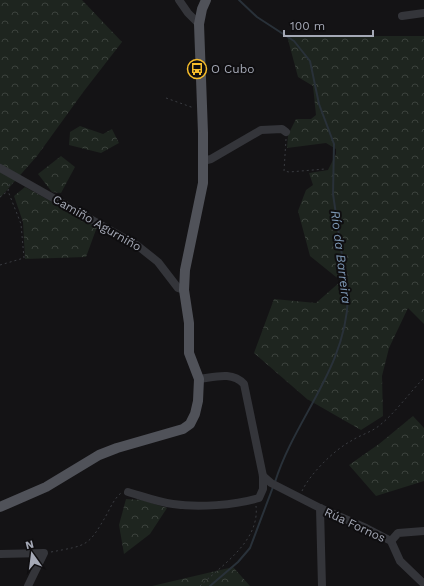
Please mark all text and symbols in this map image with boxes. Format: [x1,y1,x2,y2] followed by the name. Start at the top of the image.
[284,12,373,38] scale bar
[290,19,325,33] text: 100 m
[186,58,208,80] bus stop icon: O Cubo
[211,62,254,76] place label: O Cubo
[50,192,144,254] street label: Camiño Agurniño
[328,209,354,305] water label: Río da Barreira
[322,505,388,545] street label: Rúa Fornos
[12,534,52,574] north arrow
[24,537,35,552] text: N

